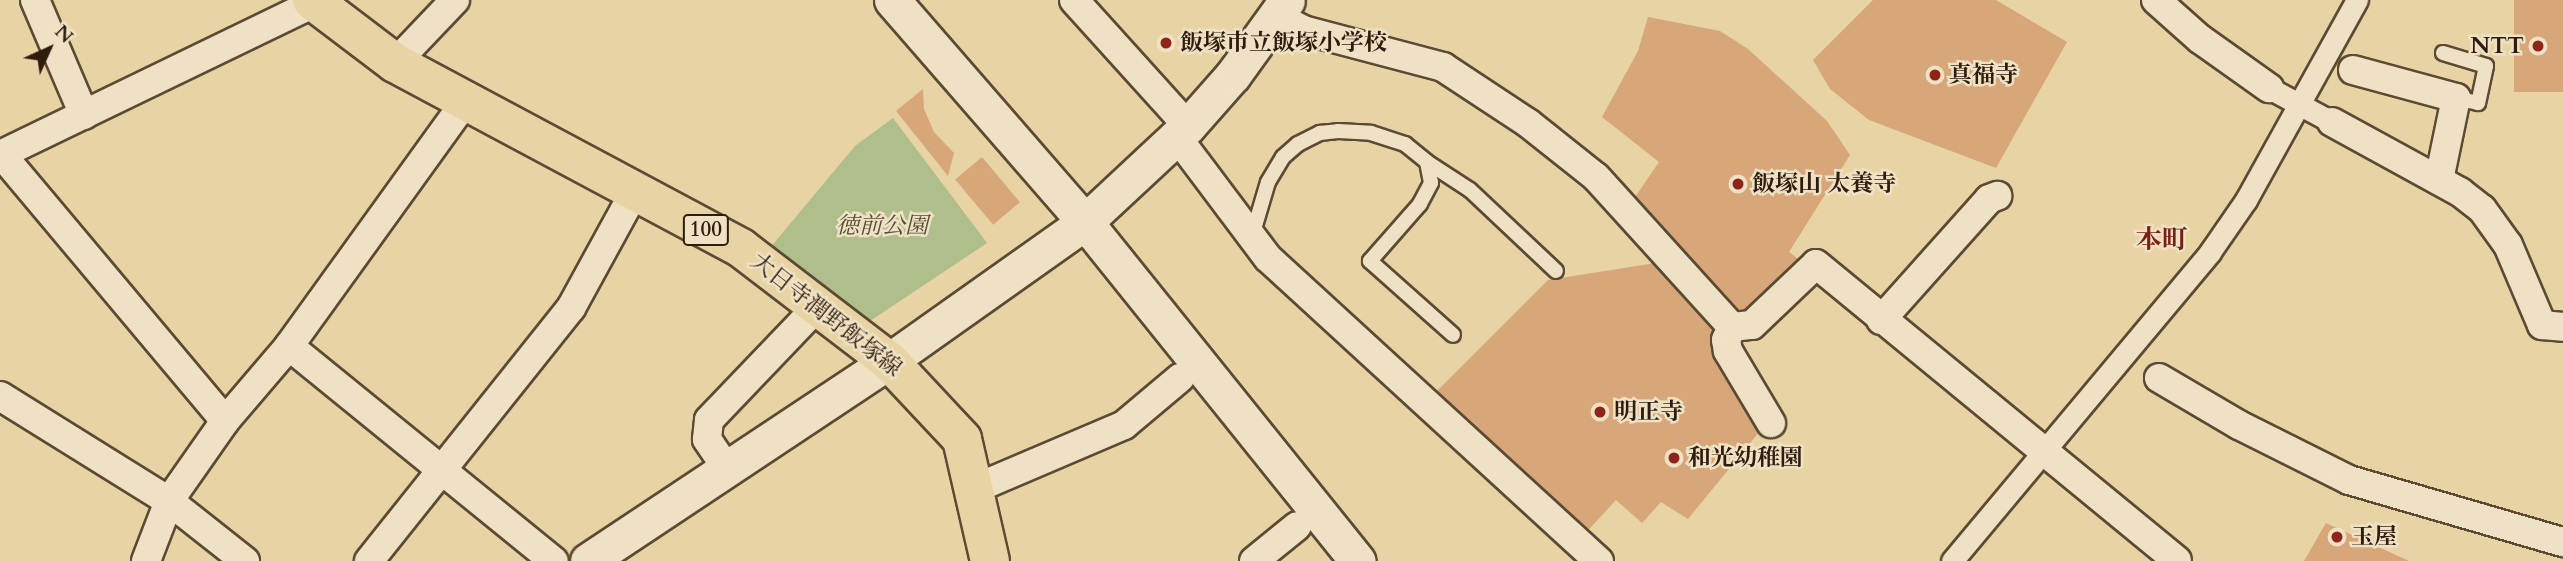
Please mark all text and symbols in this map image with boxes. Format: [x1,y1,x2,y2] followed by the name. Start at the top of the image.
[14,14,84,84] north arrow
[49,19,79,49] text: N
[1180,29,1387,57] place label: 飯塚市立飯塚小学校
[2470,32,2524,60] place label: NTT
[1158,35,1174,51] marker: 飯塚市立飯塚小学校
[2530,38,2546,54] marker: NTT
[1949,61,2018,89] place label: 真福寺
[1927,67,1943,83] marker: 真福寺
[1752,170,1896,198] place label: 飯塚山 太養寺
[1730,176,1746,192] marker: 飯塚山 太養寺
[682,212,730,247] road number: 100
[836,212,928,240] park label: 徳前公園
[2136,224,2188,256] district label: 本町
[745,247,907,383] street label: 大日寺潤野飯塚線
[1614,398,1683,426] place label: 明正寺
[1592,404,1608,420] marker: 明正寺
[1688,444,1803,472] place label: 和光幼稚園
[1666,450,1682,466] marker: 和光幼稚園
[2351,523,2397,551] place label: 玉屋
[2329,529,2345,545] marker: 玉屋

